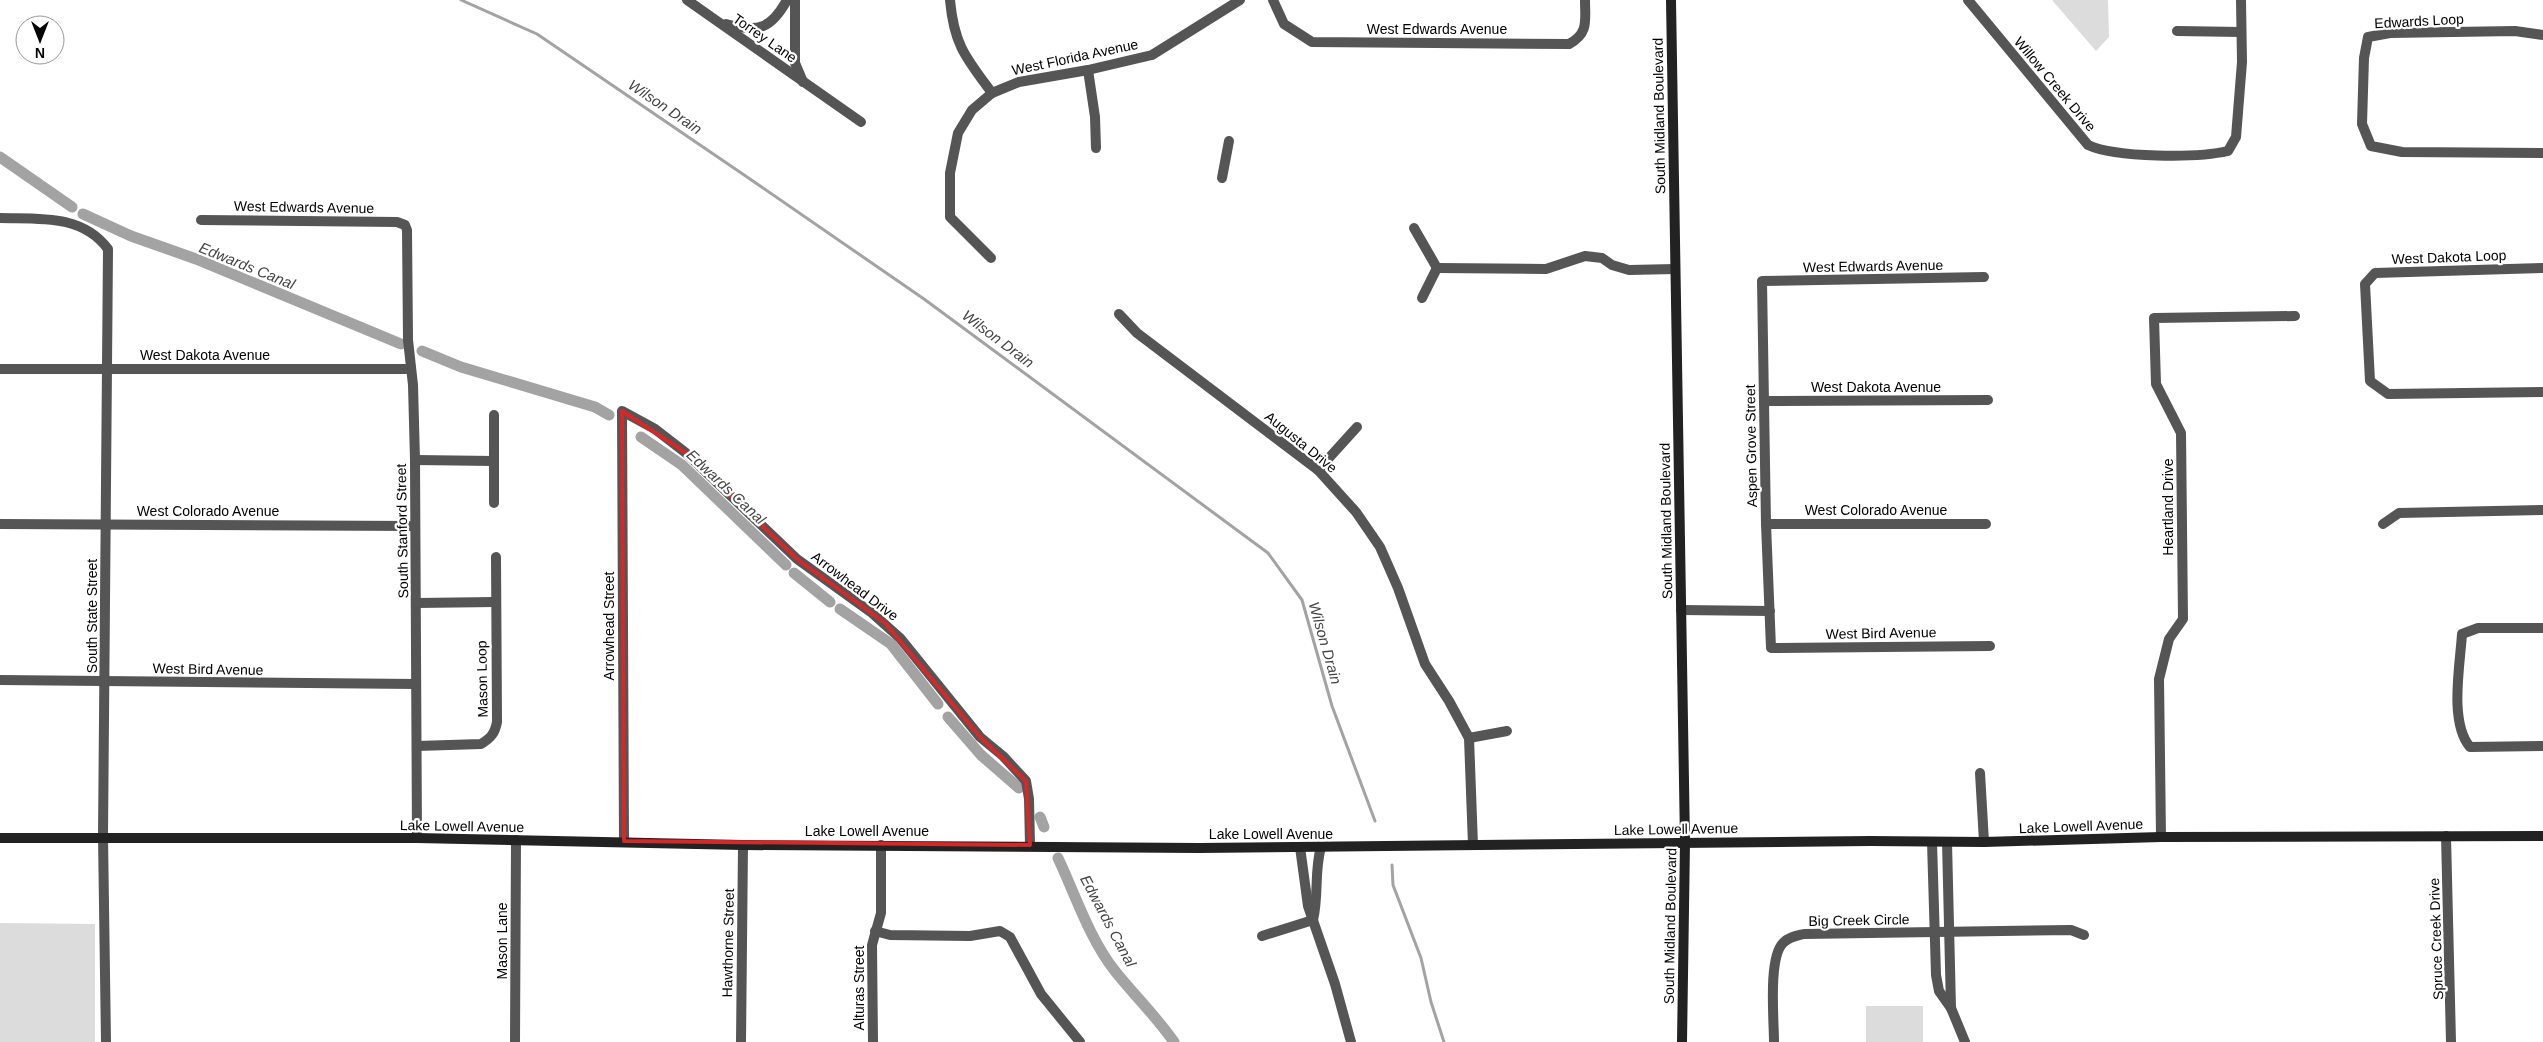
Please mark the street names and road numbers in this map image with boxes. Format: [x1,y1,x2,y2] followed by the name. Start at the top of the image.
[730,10,800,66] street label: Torrey Lane
[2374,11,2464,31] street label: Edwards Loop
[1367,21,1507,37] street label: West Edwards Avenue
[2011,34,2099,135] street label: Willow Creek Drive
[1010,36,1140,78] street label: West Florida Avenue
[1650,38,1668,194] street label: South Midland Boulevard
[234,198,375,216] street label: West Edwards Avenue
[2391,247,2507,267] street label: West Dakota Loop
[1803,257,1944,275] street label: West Edwards Avenue
[140,347,270,363] street label: West Dakota Avenue
[1811,379,1941,395] street label: West Dakota Avenue
[1742,384,1760,508] street label: Aspen Grove Street
[1262,408,1340,476] street label: Augusta Drive
[1657,443,1675,599] street label: South Midland Boulevard
[2160,458,2176,556] street label: Heartland Drive
[393,463,411,598] street label: South Stanford Street
[1805,502,1948,518] street label: West Colorado Avenue
[137,503,280,519] street label: West Colorado Avenue
[809,548,902,624] street label: Arrowhead Drive
[84,559,100,673] street label: South State Street
[601,571,617,680] street label: Arrowhead Street
[1825,624,1937,642] street label: West Bird Avenue
[473,640,491,718] street label: Mason Loop
[152,660,264,678] street label: West Bird Avenue
[2019,816,2144,836] street label: Lake Lowell Avenue
[400,817,524,835] street label: Lake Lowell Avenue
[1614,820,1738,838] street label: Lake Lowell Avenue
[805,823,929,839] street label: Lake Lowell Avenue
[1209,826,1333,842] street label: Lake Lowell Avenue
[1661,848,1679,1004] street label: South Midland Boulevard
[2426,877,2446,1000] street label: Spruce Creek Drive
[719,888,737,998] street label: Hawthorne Street
[494,902,510,980] street label: Mason Lane
[1808,911,1910,929] street label: Big Creek Circle
[851,945,867,1030] street label: Alturas Street

